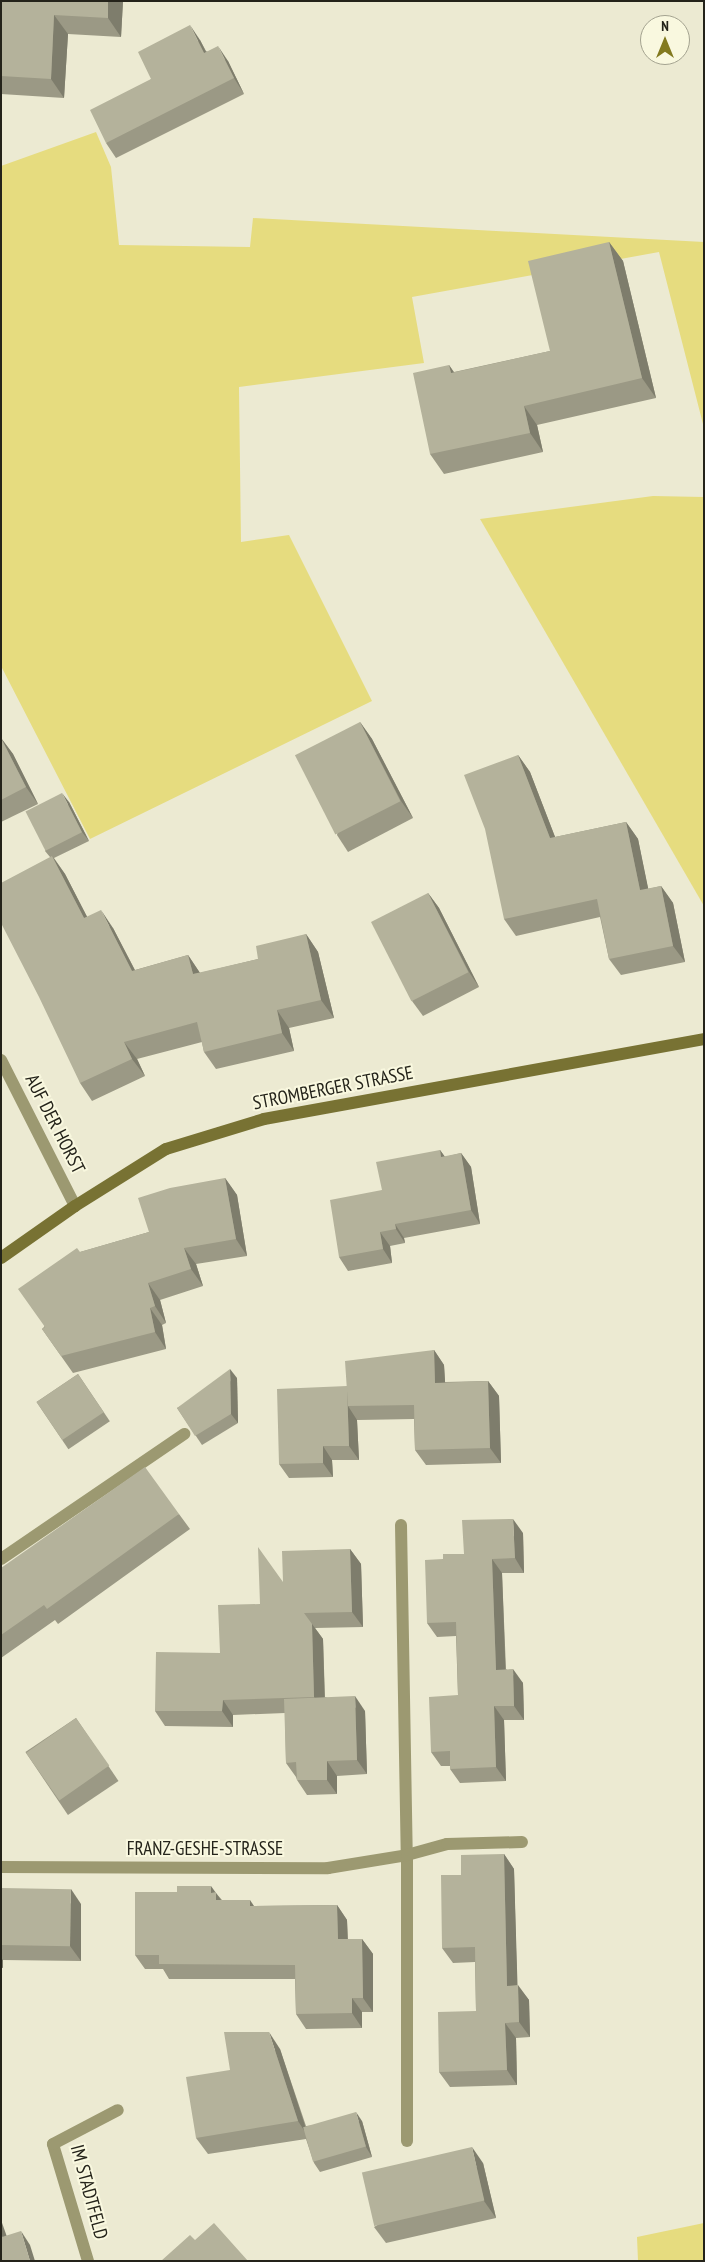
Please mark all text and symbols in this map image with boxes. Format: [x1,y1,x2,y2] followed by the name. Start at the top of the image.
[640,15,690,65] north arrow
[661,17,669,35] text: N
[251,1061,415,1115] street label: STROMBERGER STRASSE
[20,1071,90,1177] street label: AUF DER HORST
[127,1838,283,1860] street label: FRANZ-GESHE-STRASSE
[65,2142,113,2242] street label: IM STADTFELD

